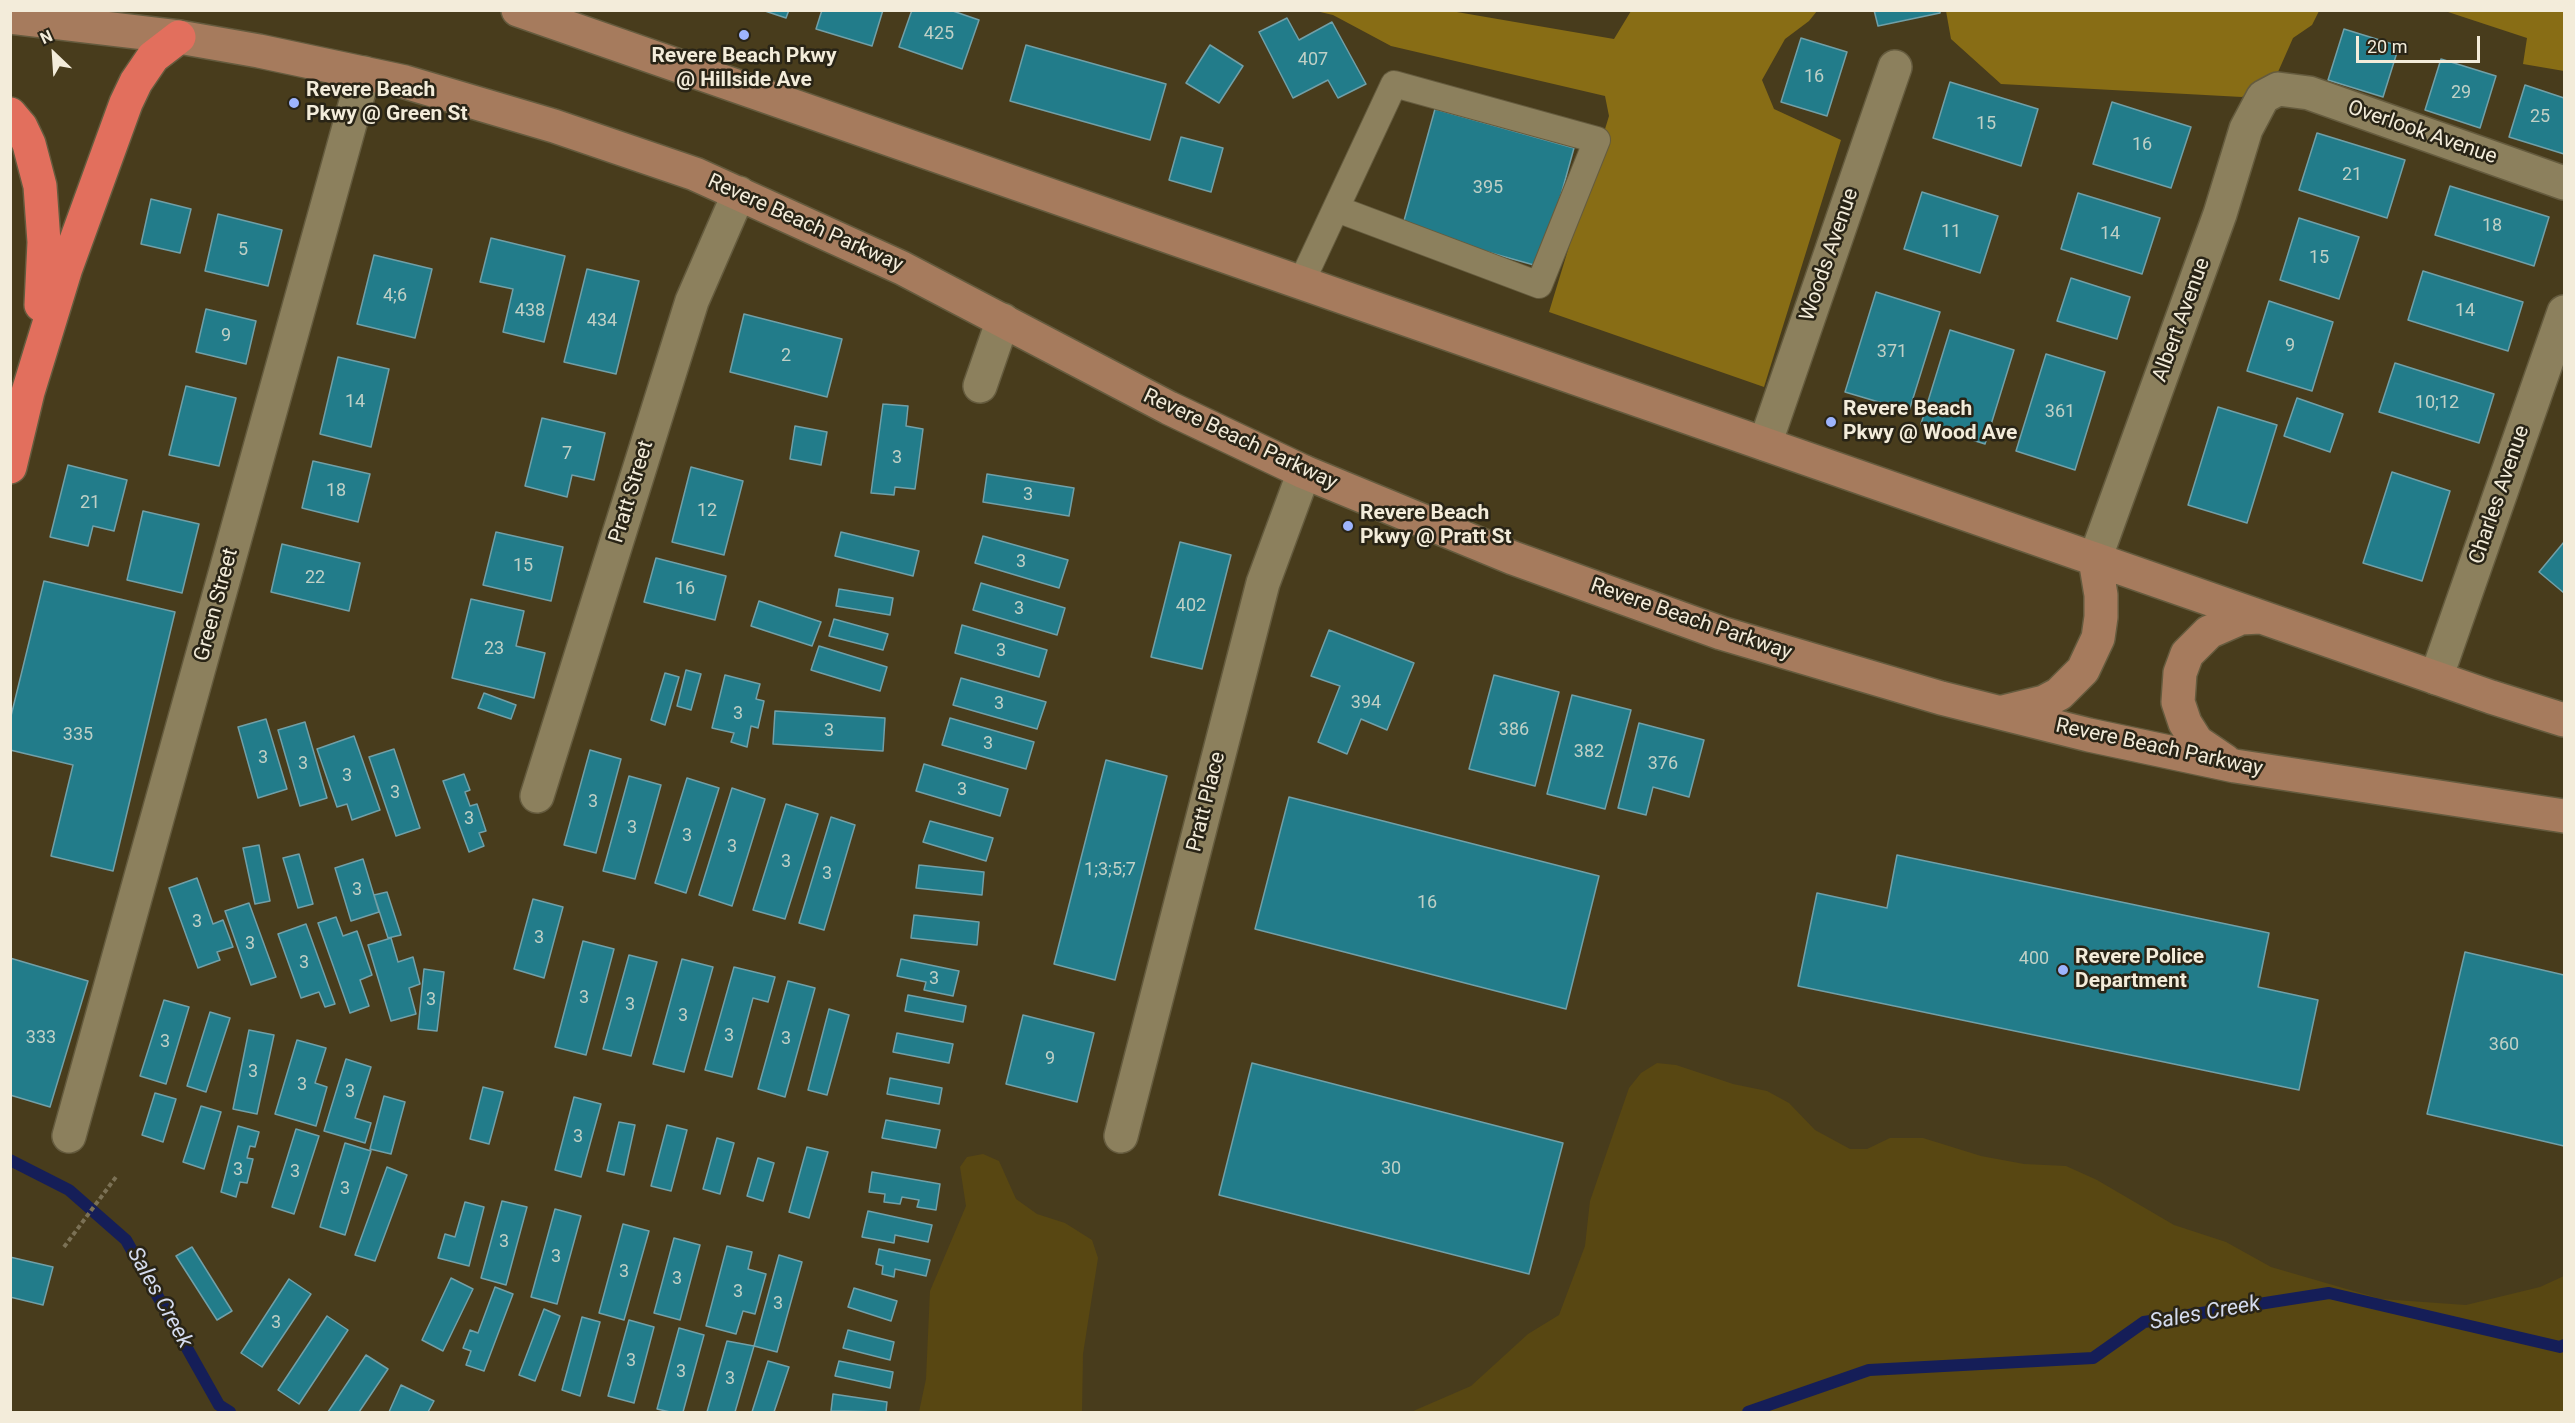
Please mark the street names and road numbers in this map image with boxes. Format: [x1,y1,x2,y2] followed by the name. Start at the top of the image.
[2344,96,2500,170] street label: Overlook Avenue
[703,170,907,278] street label: Revere Beach Parkway
[1795,185,1865,325] street label: Woods Avenue
[2148,255,2216,385] street label: Albert Avenue
[1139,384,1341,496] street label: Revere Beach Parkway
[2465,422,2535,568] street label: Charles Avenue
[604,438,660,546] street label: Pratt Street
[190,546,244,664] street label: Green Street
[1587,574,1795,666] street label: Revere Beach Parkway
[2053,714,2265,782] street label: Revere Beach Parkway
[1182,749,1232,855] street label: Pratt Place

